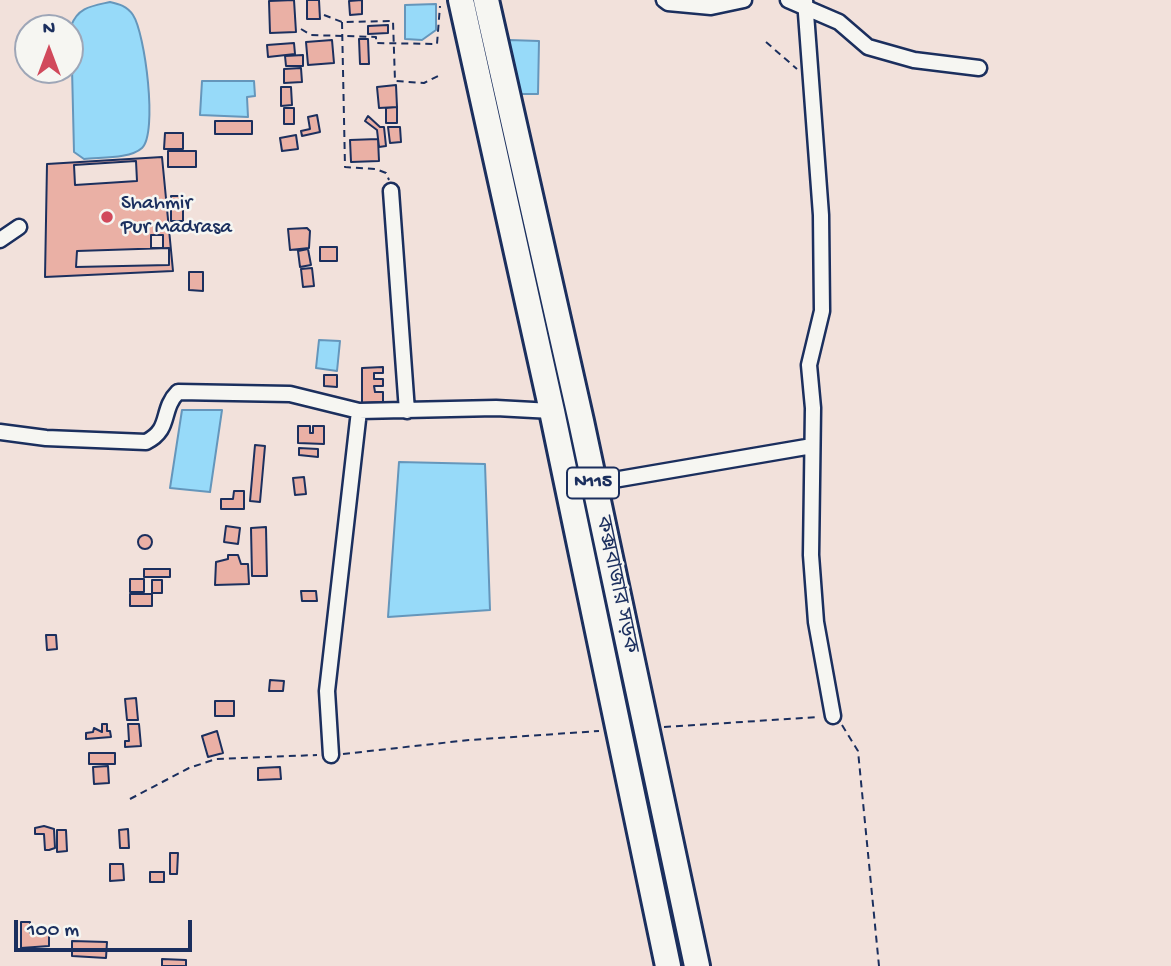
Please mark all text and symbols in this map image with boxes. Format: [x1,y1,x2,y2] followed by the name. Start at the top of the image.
[14,14,84,84] north arrow
[43,18,55,41] text: N
[121,192,232,242] place label: Shahmir Pur Madrasa
[99,209,115,225] marker: Shahmir Pur Madrasa
[567,468,619,498] road number: N115
[588,514,642,656] street label: কক্সবাজার সড়ক
[18,906,196,950] scale bar
[27,919,79,944] text: 100 m

